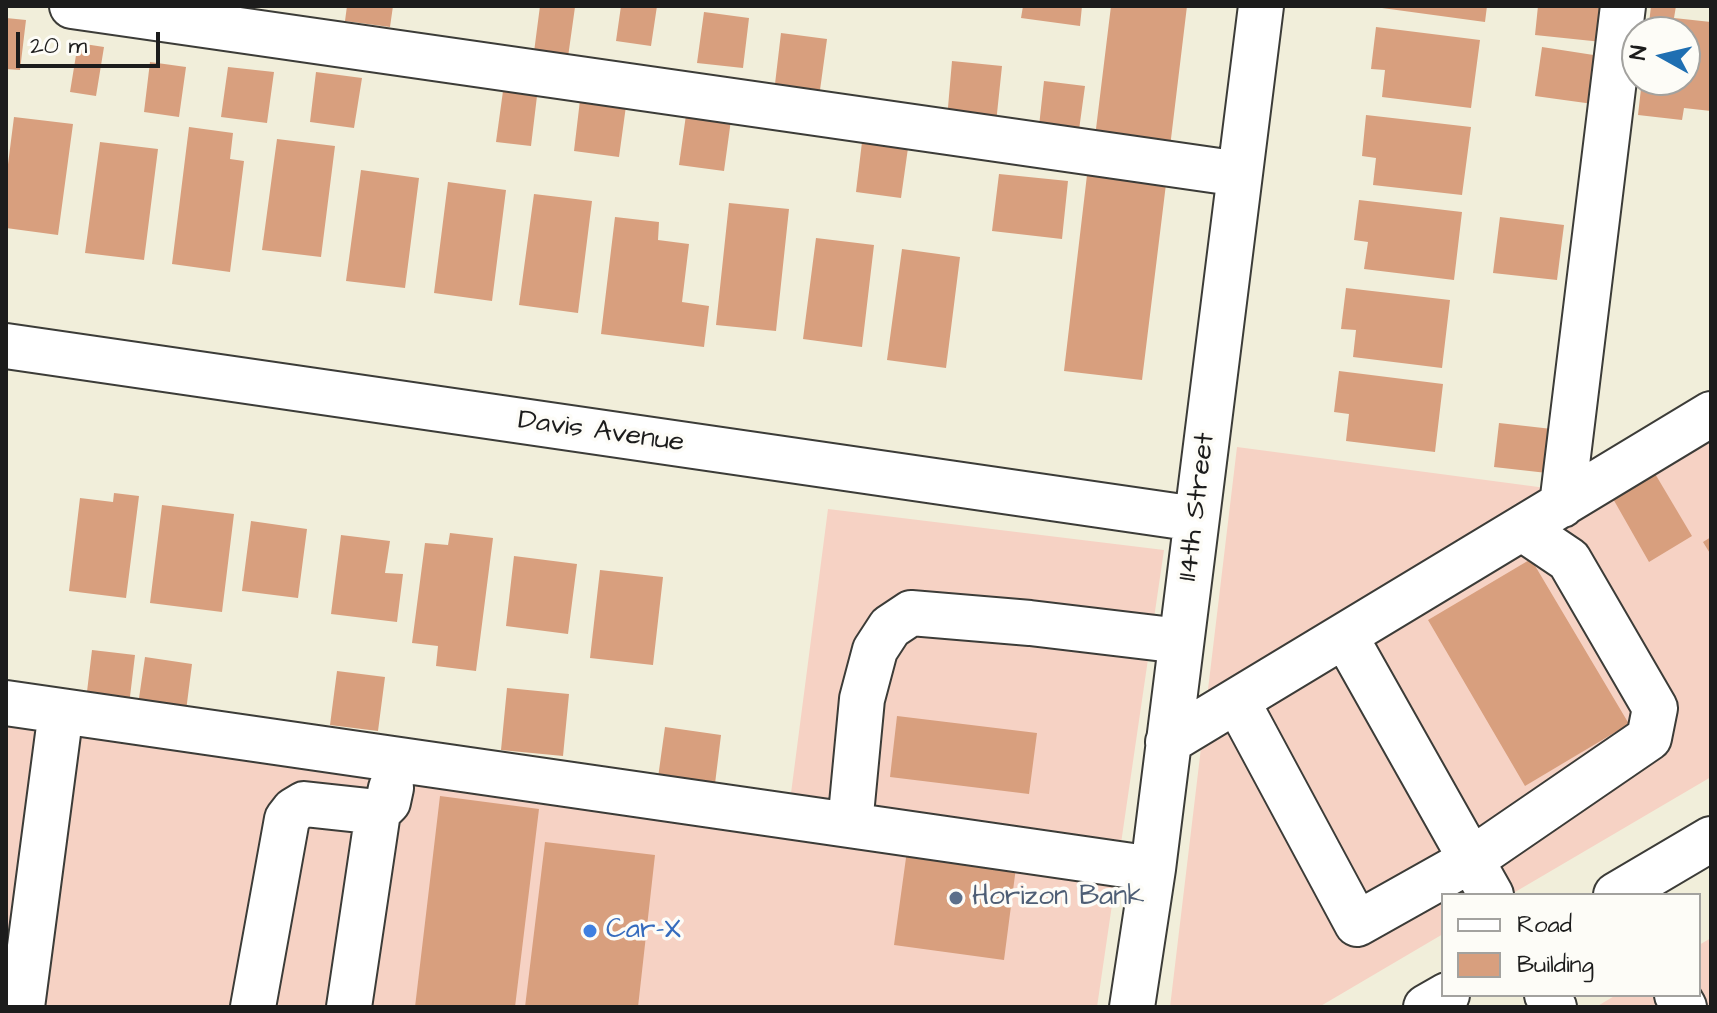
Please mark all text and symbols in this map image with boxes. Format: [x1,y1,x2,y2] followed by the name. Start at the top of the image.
[20,16,164,66] scale bar
[1621,16,1701,96] north arrow
[30,29,87,63] text: 20 m
[1622,44,1655,62] text: N
[516,405,686,461] street label: Davis Avenue
[1172,431,1224,583] street label: 114th Street
[972,881,1145,915] place label: Horizon Bank
[947,889,965,907] marker: Horizon Bank
[1441,893,1701,997] legend
[1517,908,1572,942] text: Road
[606,914,681,948] place label: Car-X
[581,922,599,940] marker: Car-X
[1517,948,1594,982] text: Building

